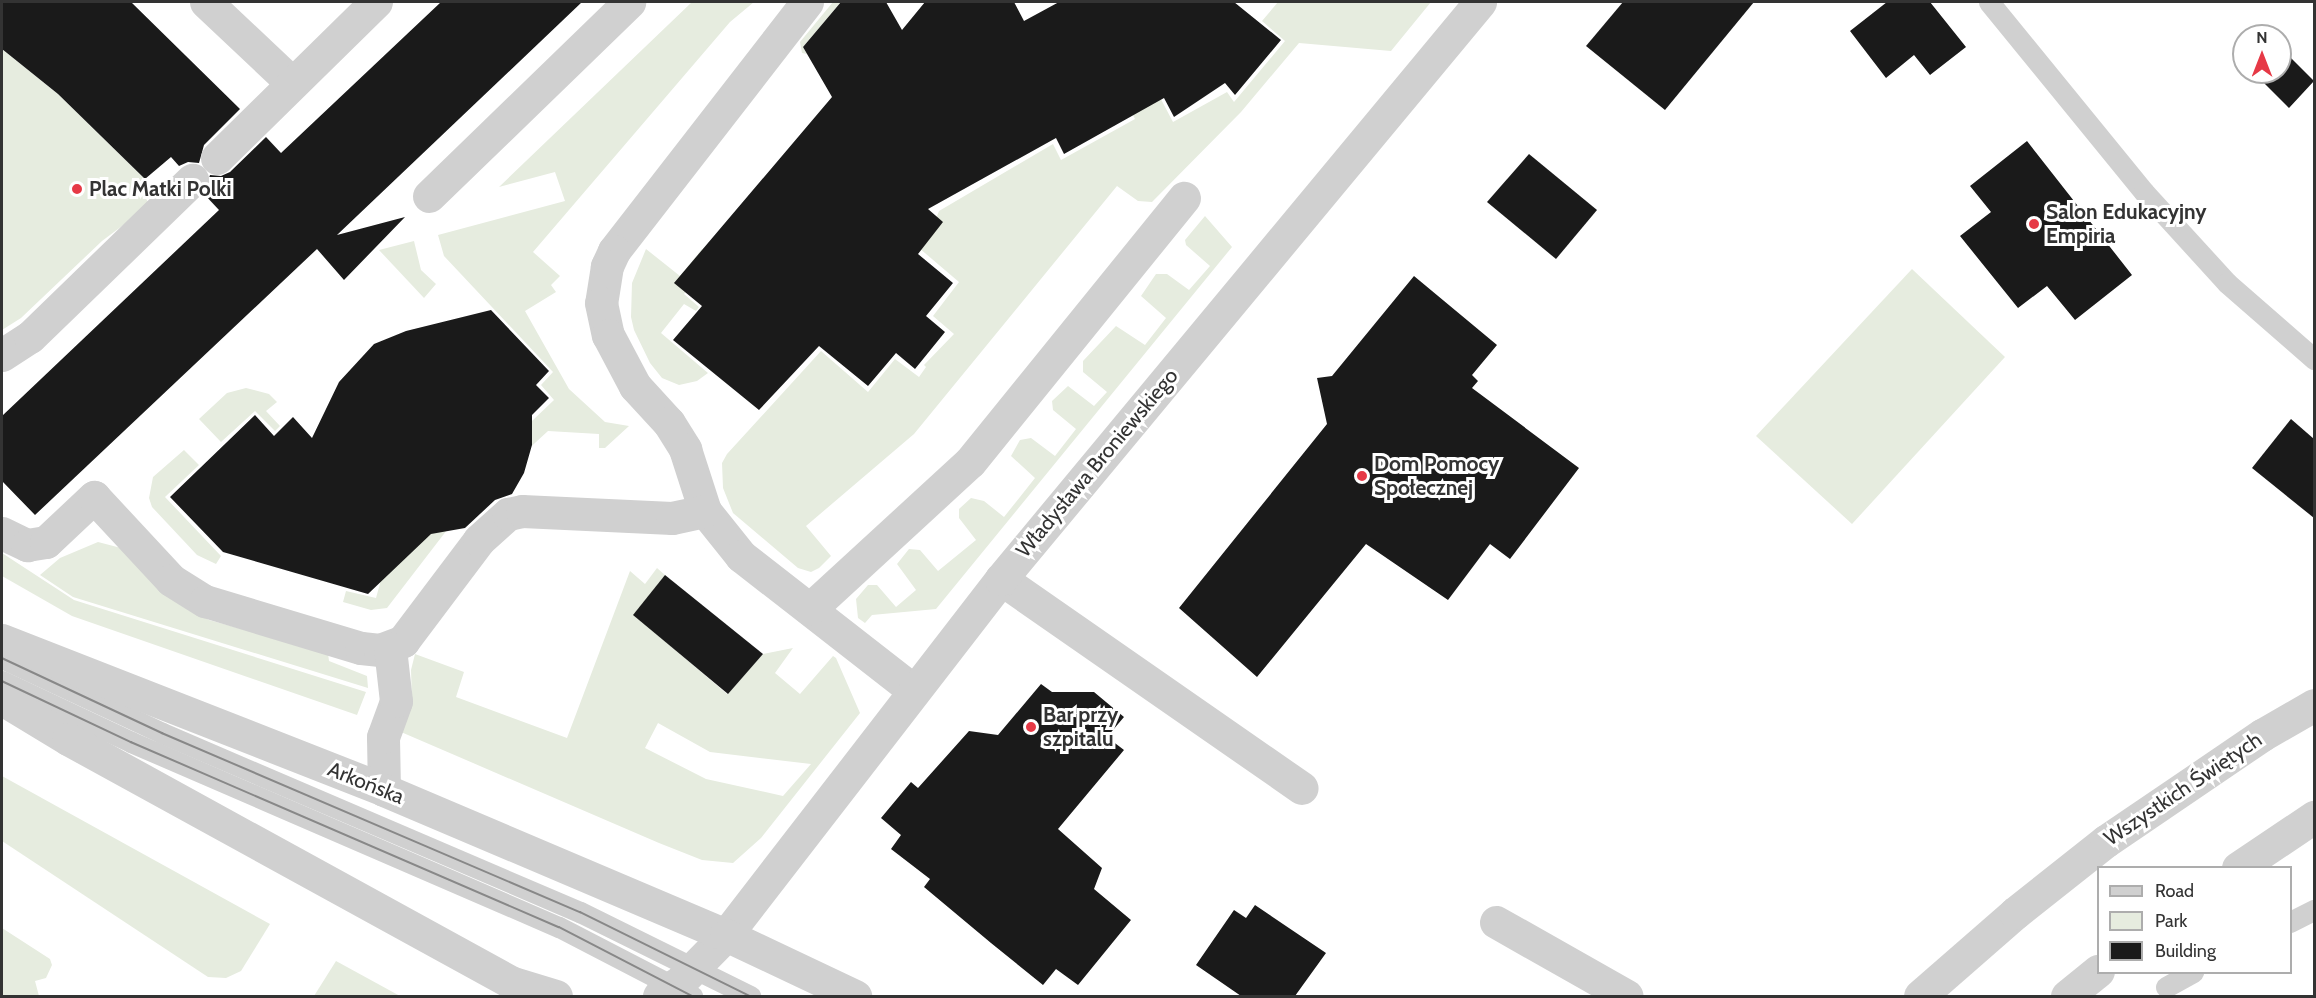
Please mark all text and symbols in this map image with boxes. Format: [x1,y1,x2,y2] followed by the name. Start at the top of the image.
[2232,24,2292,84] north arrow
[2256,28,2268,47] text: N
[89,176,231,202] place label: Plac Matki Polki
[70,182,84,196] marker: Plac Matki Polki
[2046,199,2207,249] place label: Salon Edukacyjny Empiria
[2027,217,2041,231] marker: Salon Edukacyjny Empiria
[1011,364,1183,562] street label: Władysława Broniewskiego
[1374,451,1499,501] place label: Dom Pomocy Społecznej
[1355,469,1369,483] marker: Dom Pomocy Społecznej
[1043,702,1118,752] place label: Bar przy szpitalu
[1024,720,1038,734] marker: Bar przy szpitalu
[2099,727,2267,851] street label: Wszystkich Świętych
[324,756,408,810] street label: Arkońska
[2097,866,2292,974] legend
[2155,880,2194,902] text: Road
[2155,910,2187,932] text: Park
[2155,940,2216,962] text: Building

